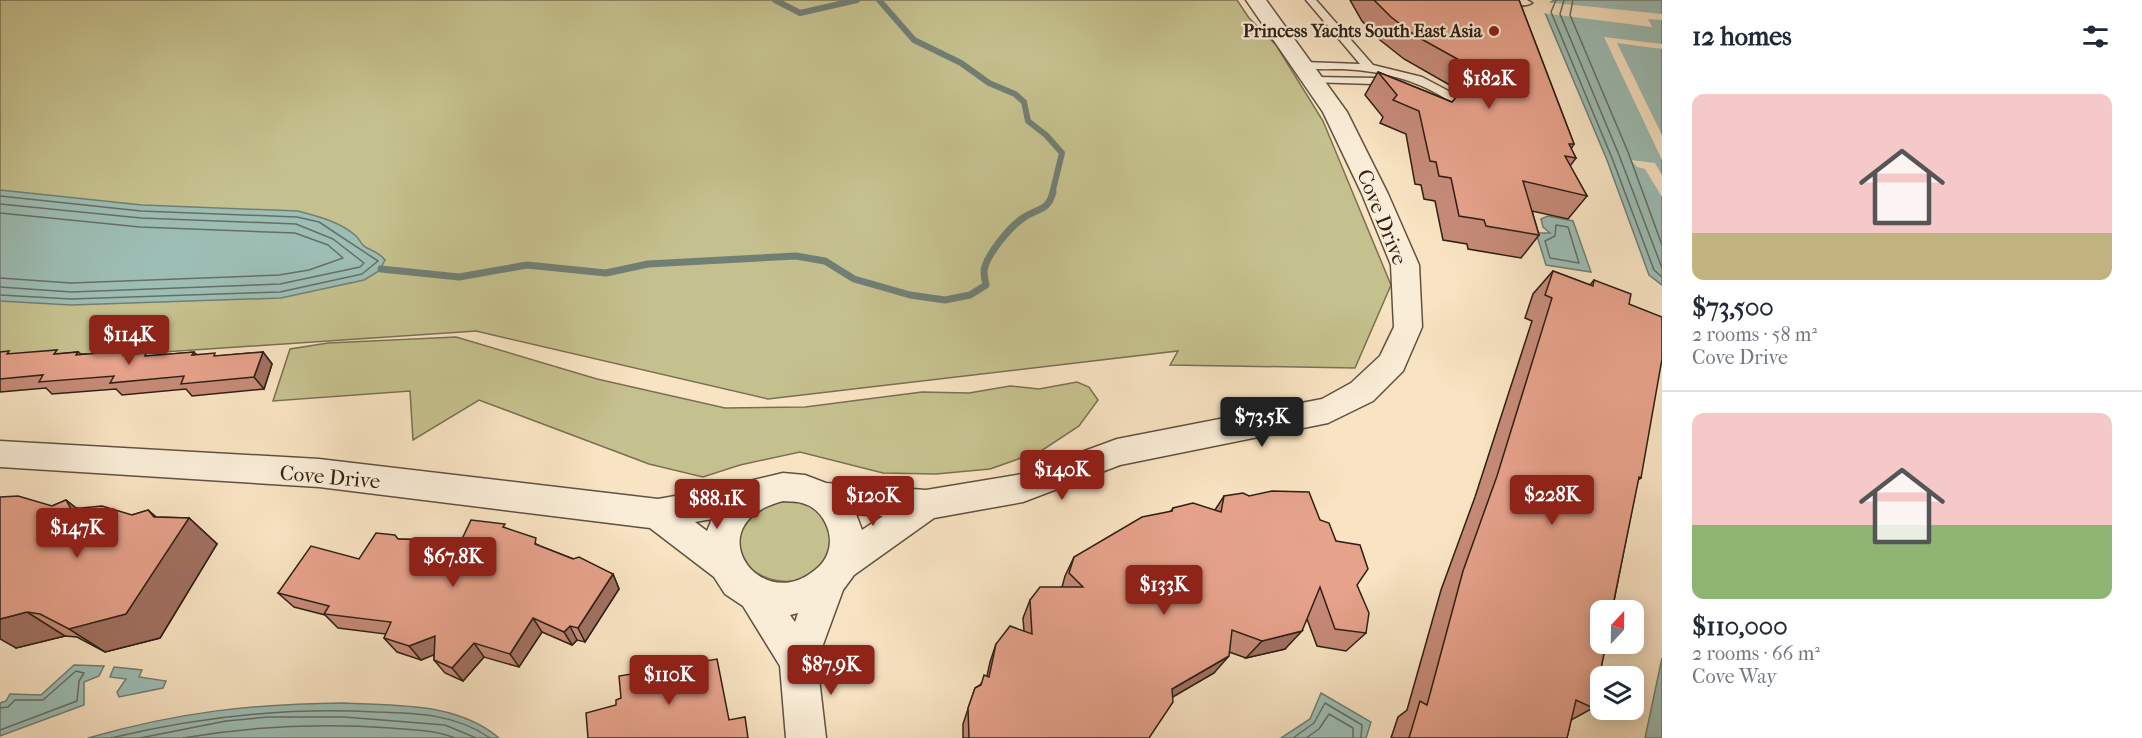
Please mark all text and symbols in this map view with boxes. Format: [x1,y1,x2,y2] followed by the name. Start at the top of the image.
[2079,20,2112,53] icon: filters
[1243,21,1483,42] place label: Princess Yachts South East Asia
[1692,21,1792,52] text: 12 homes
[1487,24,1501,38] marker: Princess Yachts South East Asia
[1447,59,1531,110] pin: $182K
[1462,67,1516,90] text: $182K
[1848,133,1956,241] icon: home
[1352,166,1412,268] street label: Cove Drive
[1692,292,1774,323] text: $73,500
[87,315,171,366] pin: $114K
[103,323,155,346] text: $114K
[1692,323,1817,346] text: 2 rooms · 58 m²
[1692,346,1788,369] text: Cove Drive
[1213,397,1311,448] pin: $73.5K
[1234,405,1290,428] text: $73.5K
[1020,450,1104,501] pin: $140K
[1848,452,1956,560] icon: home
[1034,458,1090,481] text: $140K
[279,461,381,493] street label: Cove Drive
[1510,475,1594,526] pin: $228K
[831,476,915,527] pin: $120K
[668,479,766,530] pin: $88.1K
[1524,483,1580,506] text: $228K
[846,484,900,507] text: $120K
[689,487,745,510] text: $88.1K
[35,508,119,559] pin: $147K
[50,516,104,539] text: $147K
[404,537,502,588] pin: $67.8K
[423,545,483,568] text: $67.8K
[1122,565,1206,616] pin: $133K
[1139,573,1189,596] text: $133K
[1590,600,1644,654] north arrow
[1590,600,1644,720] map controls
[1692,611,1787,642] text: $110,000
[1692,642,1820,665] text: 2 rooms · 66 m²
[782,645,880,696] pin: $87.9K
[802,653,860,676] text: $87.9K
[627,655,711,706] pin: $110K
[644,663,694,686] text: $110K
[1692,665,1777,688] text: Cove Way
[1590,666,1644,720] button: layers

